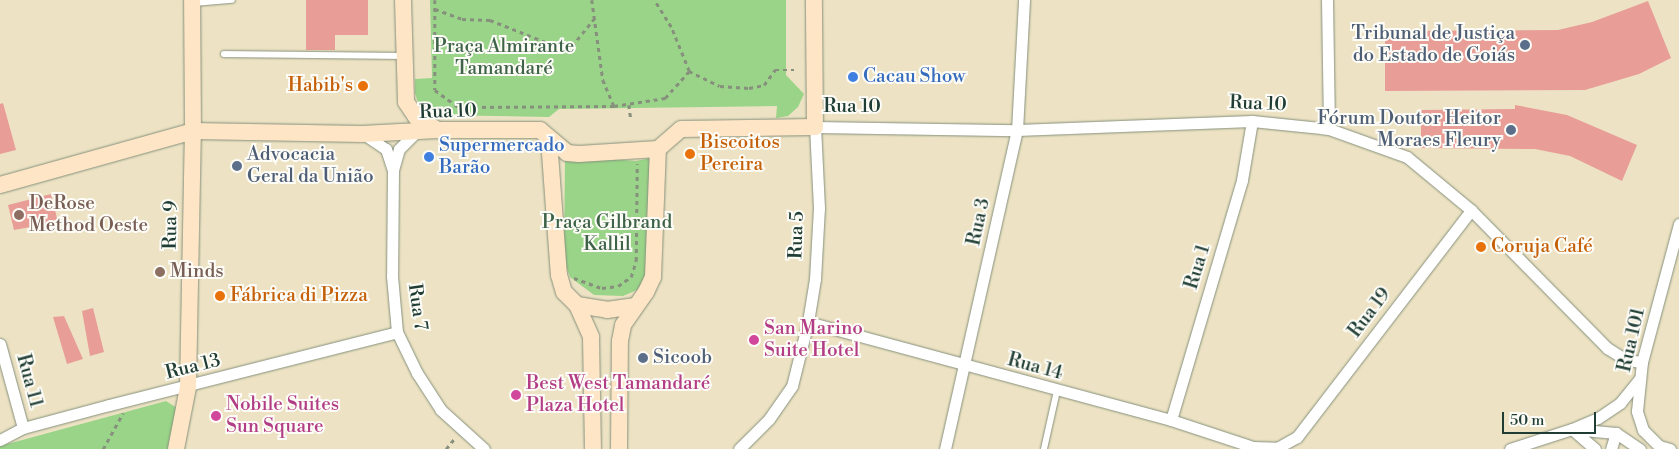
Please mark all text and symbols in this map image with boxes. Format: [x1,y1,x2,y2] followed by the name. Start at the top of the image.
[1352,23,1515,67] place label: Tribunal de Justiça do Estado de Goiás
[434,36,574,80] park label: Praça Almirante Tamandaré
[1519,39,1531,51] marker: Tribunal de Justiça do Estado de Goiás
[863,66,965,88] place label: Cacau Show
[847,71,859,83] marker: Cacau Show
[288,75,353,97] place label: Habib's
[357,80,369,92] marker: Habib's
[1229,92,1287,116] street label: Rua 10
[823,96,881,118] street label: Rua 10
[419,100,477,124] street label: Rua 10
[1317,108,1501,152] place label: Fórum Doutor Heitor Moraes Fleury
[1505,124,1517,136] marker: Fórum Doutor Heitor Moraes Fleury
[700,132,780,176] place label: Biscoitos Pereira
[439,135,565,179] place label: Supermercado Barão
[247,144,374,188] place label: Advocacia Geral da União
[684,148,696,160] marker: Biscoitos Pereira
[423,151,435,163] marker: Supermercado Barão
[231,160,243,172] marker: Advocacia Geral da União
[29,193,148,237] place label: DeRose Method Oeste
[963,196,995,248] street label: Rua 3
[159,200,183,250] street label: Rua 9
[13,209,25,221] marker: DeRose Method Oeste
[785,211,809,259] street label: Rua 5
[542,212,672,256] park label: Praça Gilbrand Kallil
[1491,236,1593,258] place label: Coruja Café
[1475,241,1487,253] marker: Coruja Café
[1180,242,1216,292] street label: Rua 1
[170,261,224,283] place label: Minds
[154,266,166,278] marker: Minds
[402,282,432,332] street label: Rua 7
[1344,284,1396,342] street label: Rua 19
[230,285,368,307] place label: Fábrica di Pizza
[214,290,226,302] marker: Fábrica di Pizza
[1614,306,1650,374] street label: Rua 101
[764,318,863,362] place label: San Marino Suite Hotel
[748,334,760,346] marker: San Marino Suite Hotel
[653,347,712,369] place label: Sicoob
[163,349,223,385] street label: Rua 13
[1005,349,1065,385] street label: Rua 14
[11,352,47,410] street label: Rua 11
[637,352,649,364] marker: Sicoob
[526,373,710,417] place label: Best West Tamandaré Plaza Hotel
[510,389,522,401] marker: Best West Tamandaré Plaza Hotel
[226,394,339,438] place label: Nobile Suites Sun Square
[1504,402,1598,434] scale bar
[210,410,222,422] marker: Nobile Suites Sun Square
[1510,411,1544,430] text: 50 m

